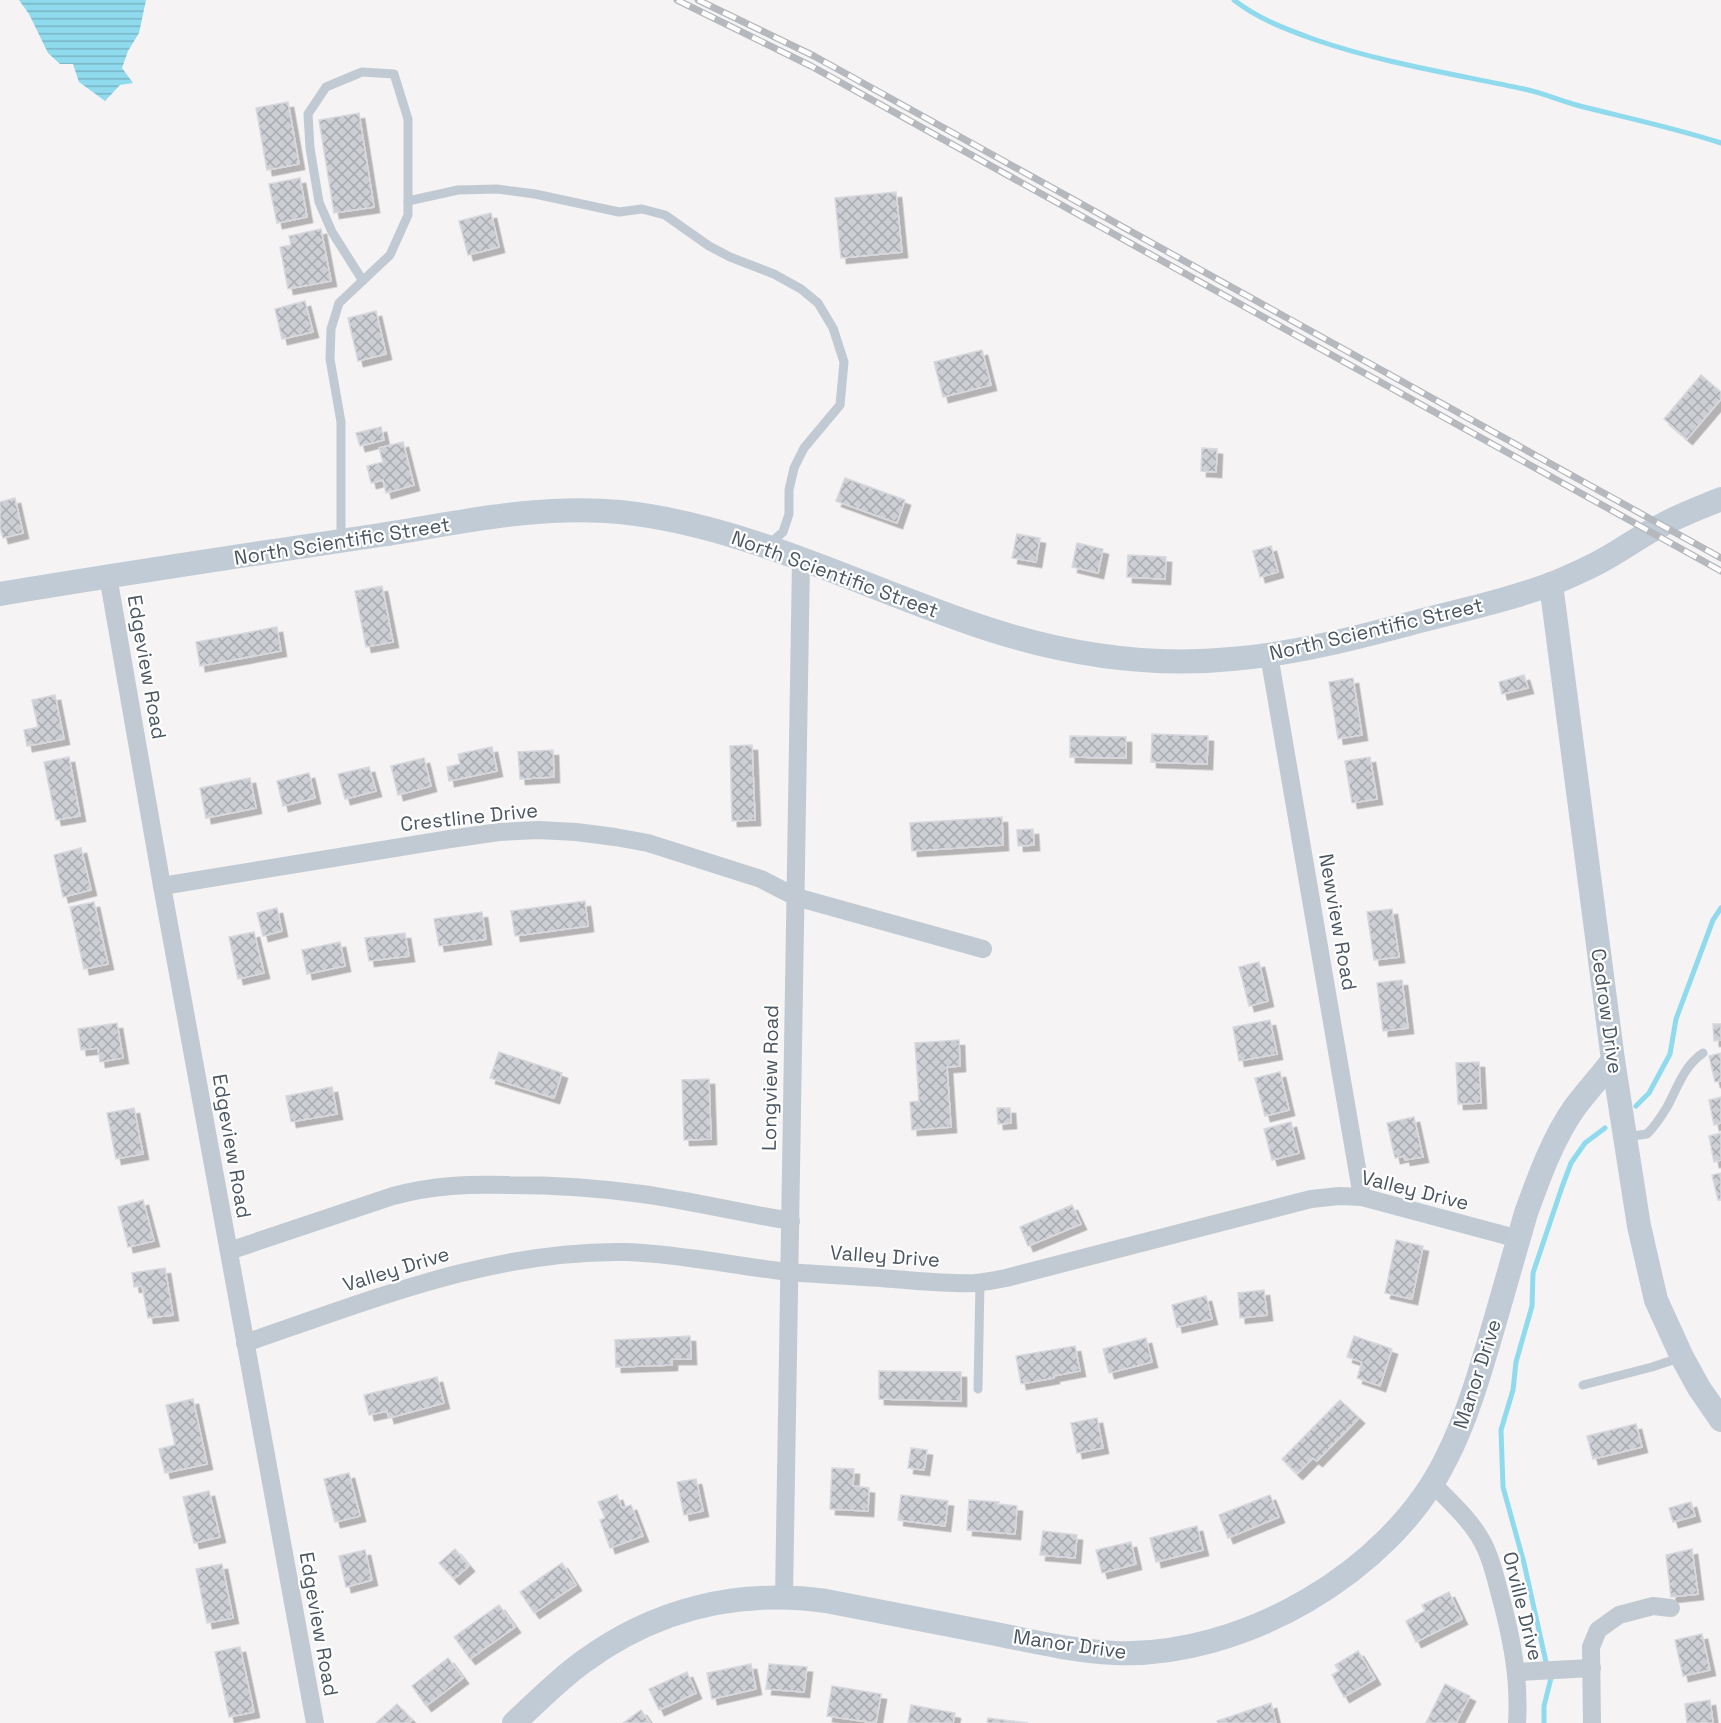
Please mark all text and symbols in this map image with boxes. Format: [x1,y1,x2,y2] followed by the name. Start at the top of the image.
[232,511,452,571] street label: North Scientific Street
[728,524,942,624] street label: North Scientific Street
[1267,592,1485,666] street label: North Scientific Street
[122,593,172,741] street label: Edgeview Road
[399,797,539,837] street label: Crestline Drive
[1313,852,1363,992] street label: Newview Road
[1585,947,1629,1075] street label: Cedrow Drive
[756,1005,784,1151] street label: Longview Road
[207,1072,257,1220] street label: Edgeview Road
[1358,1164,1472,1216] street label: Valley Drive
[829,1239,941,1273] street label: Valley Drive
[340,1240,452,1298] street label: Valley Drive
[1447,1316,1507,1432] street label: Manor Drive
[1497,1549,1549,1663] street label: Orville Drive
[294,1550,344,1698] street label: Edgeview Road
[1012,1623,1128,1665] street label: Manor Drive

